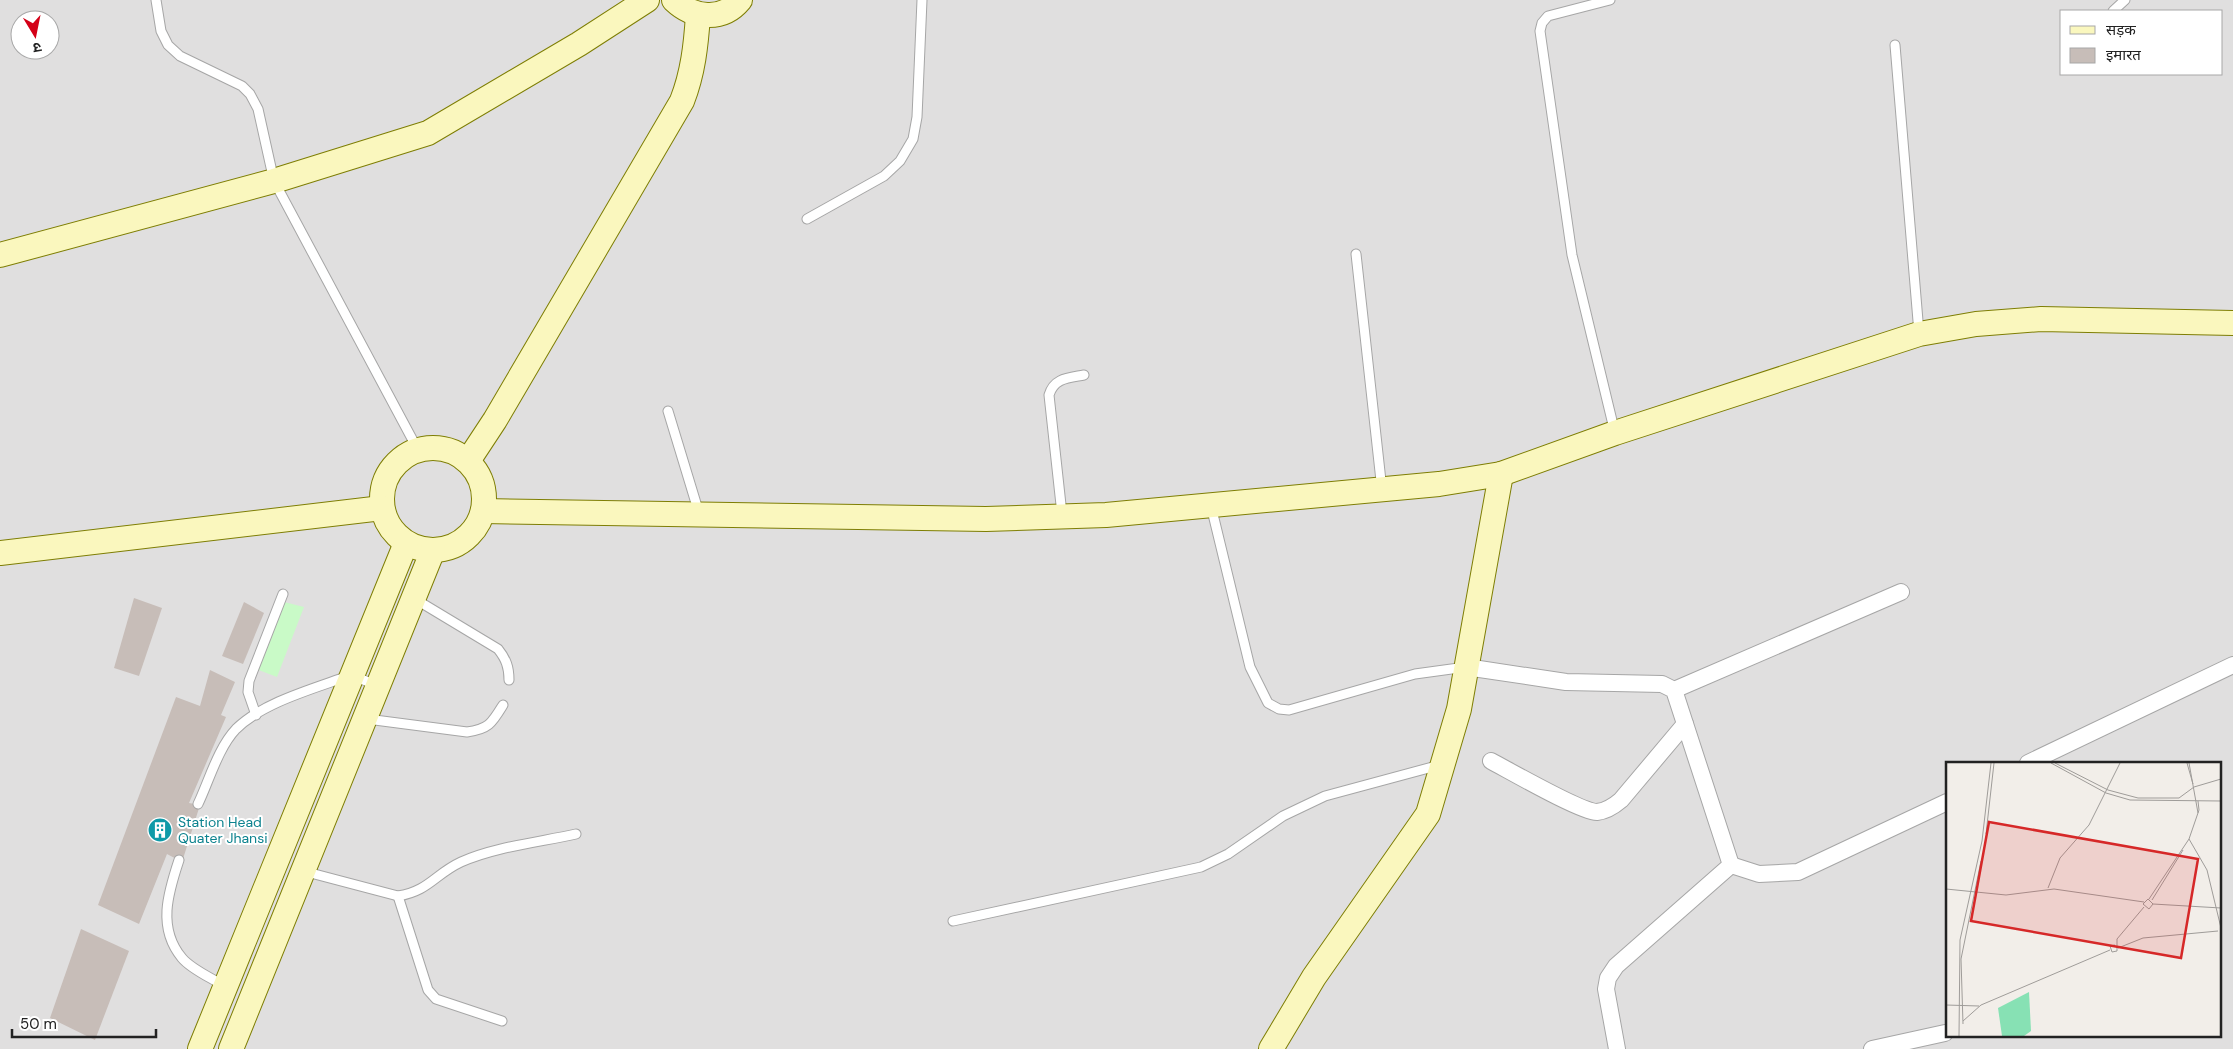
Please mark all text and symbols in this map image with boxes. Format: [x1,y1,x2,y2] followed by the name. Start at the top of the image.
[10,10,60,60] north arrow
[2060,10,2223,75] legend
[2106,20,2136,40] text: सड़क
[31,38,43,58] text: उ
[2106,45,2141,65] text: इमारत
[1946,762,2220,1036] inset map
[178,813,268,847] place label: Station Head Quater Jhansi
[147,817,173,843] building icon: Station Head Quater Jhansi
[12,1006,156,1038] scale bar
[20,1014,57,1034] text: 50 m

